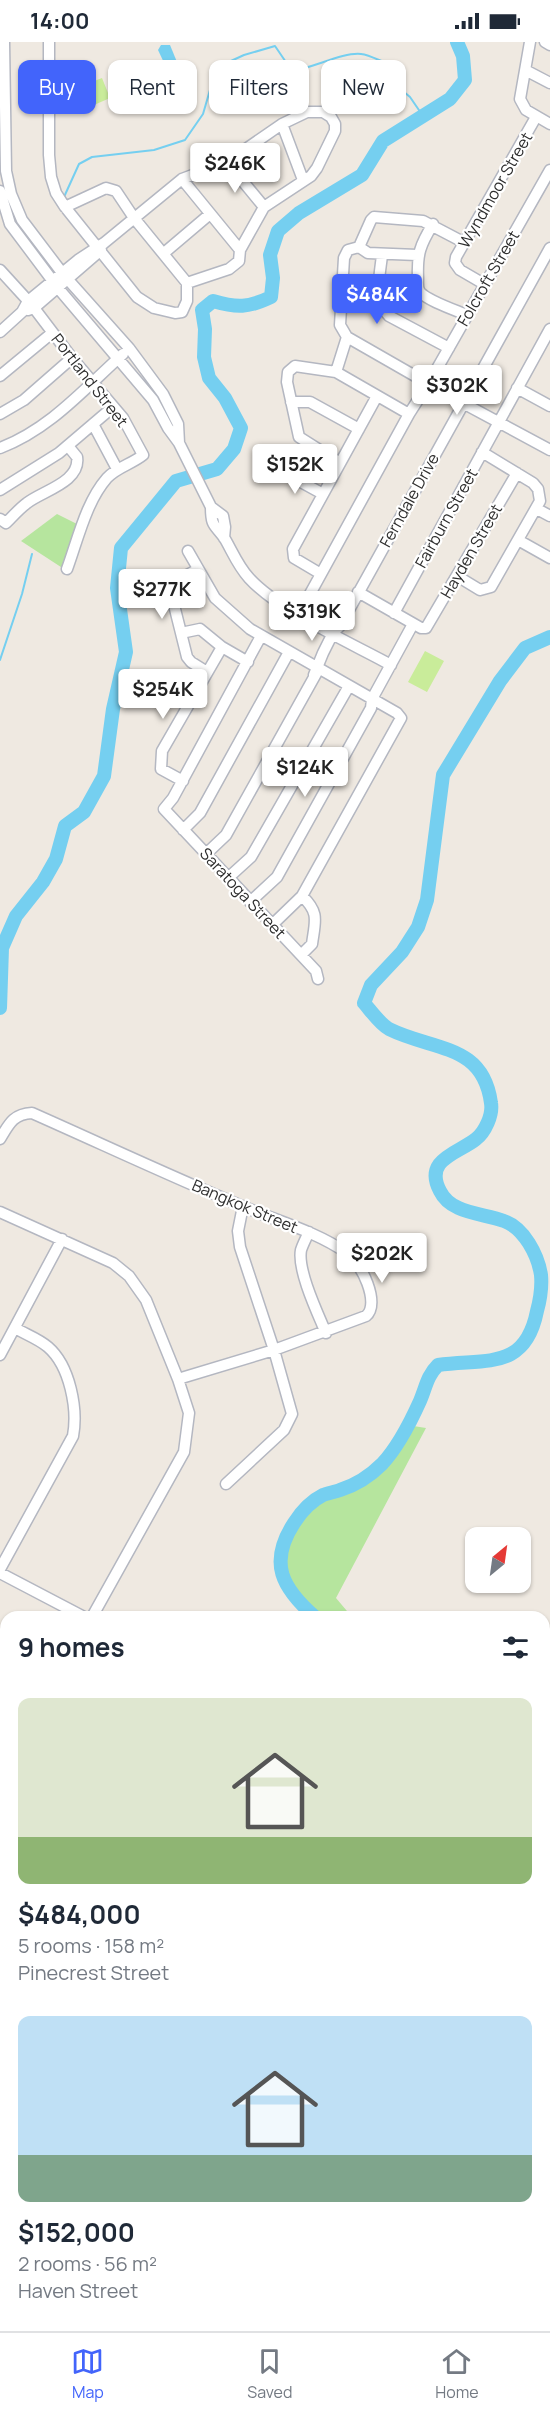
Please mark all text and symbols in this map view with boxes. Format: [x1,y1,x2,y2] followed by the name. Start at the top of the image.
[30,6,90,36] text: 14:00
[18,60,96,114] chip: Buy
[108,60,197,114] chip: Rent
[209,60,309,114] chip: Filters
[321,60,406,114] chip: New
[453,128,537,252] street label: Wyndmoor Street
[193,143,277,194] pin: $246K
[204,149,266,176] text: $246K
[452,226,524,330] street label: Folcroft Street
[335,274,419,325] pin: $484K
[346,280,408,307] text: $484K
[47,329,133,431] street label: Portland Street
[415,365,499,416] pin: $302K
[426,371,488,398] text: $302K
[253,444,337,495] pin: $152K
[374,449,444,551] street label: Ferndale Drive
[266,450,324,477] text: $152K
[410,464,482,572] street label: Fairburn Street
[435,500,507,602] street label: Hayden Street
[120,569,204,620] pin: $277K
[133,575,191,602] text: $277K
[270,591,354,642] pin: $319K
[283,597,341,624] text: $319K
[121,669,205,720] pin: $254K
[132,675,194,702] text: $254K
[263,747,347,798] pin: $124K
[276,753,334,780] text: $124K
[195,843,291,943] street label: Saratoga Street
[189,1174,301,1238] street label: Bangkok Street
[340,1233,424,1284] pin: $202K
[351,1239,413,1266] text: $202K
[465,1527,531,1593] north arrow
[465,1527,531,1593] map controls
[18,1629,125,1665] text: 9 homes
[499,1631,532,1664] icon: filters
[221,1737,329,1845] icon: home
[18,1896,141,1932] text: $484,000
[18,1932,164,1959] text: 5 rooms · 158 m²
[18,1959,169,1986] text: Pinecrest Street
[221,2055,329,2163] icon: home
[18,2214,135,2250] text: $152,000
[18,2250,157,2277] text: 2 rooms · 56 m²
[18,2277,138,2304] text: Haven Street
[71,2345,104,2403] tab: Map
[247,2345,292,2403] tab: Saved
[435,2345,479,2403] tab: Home

